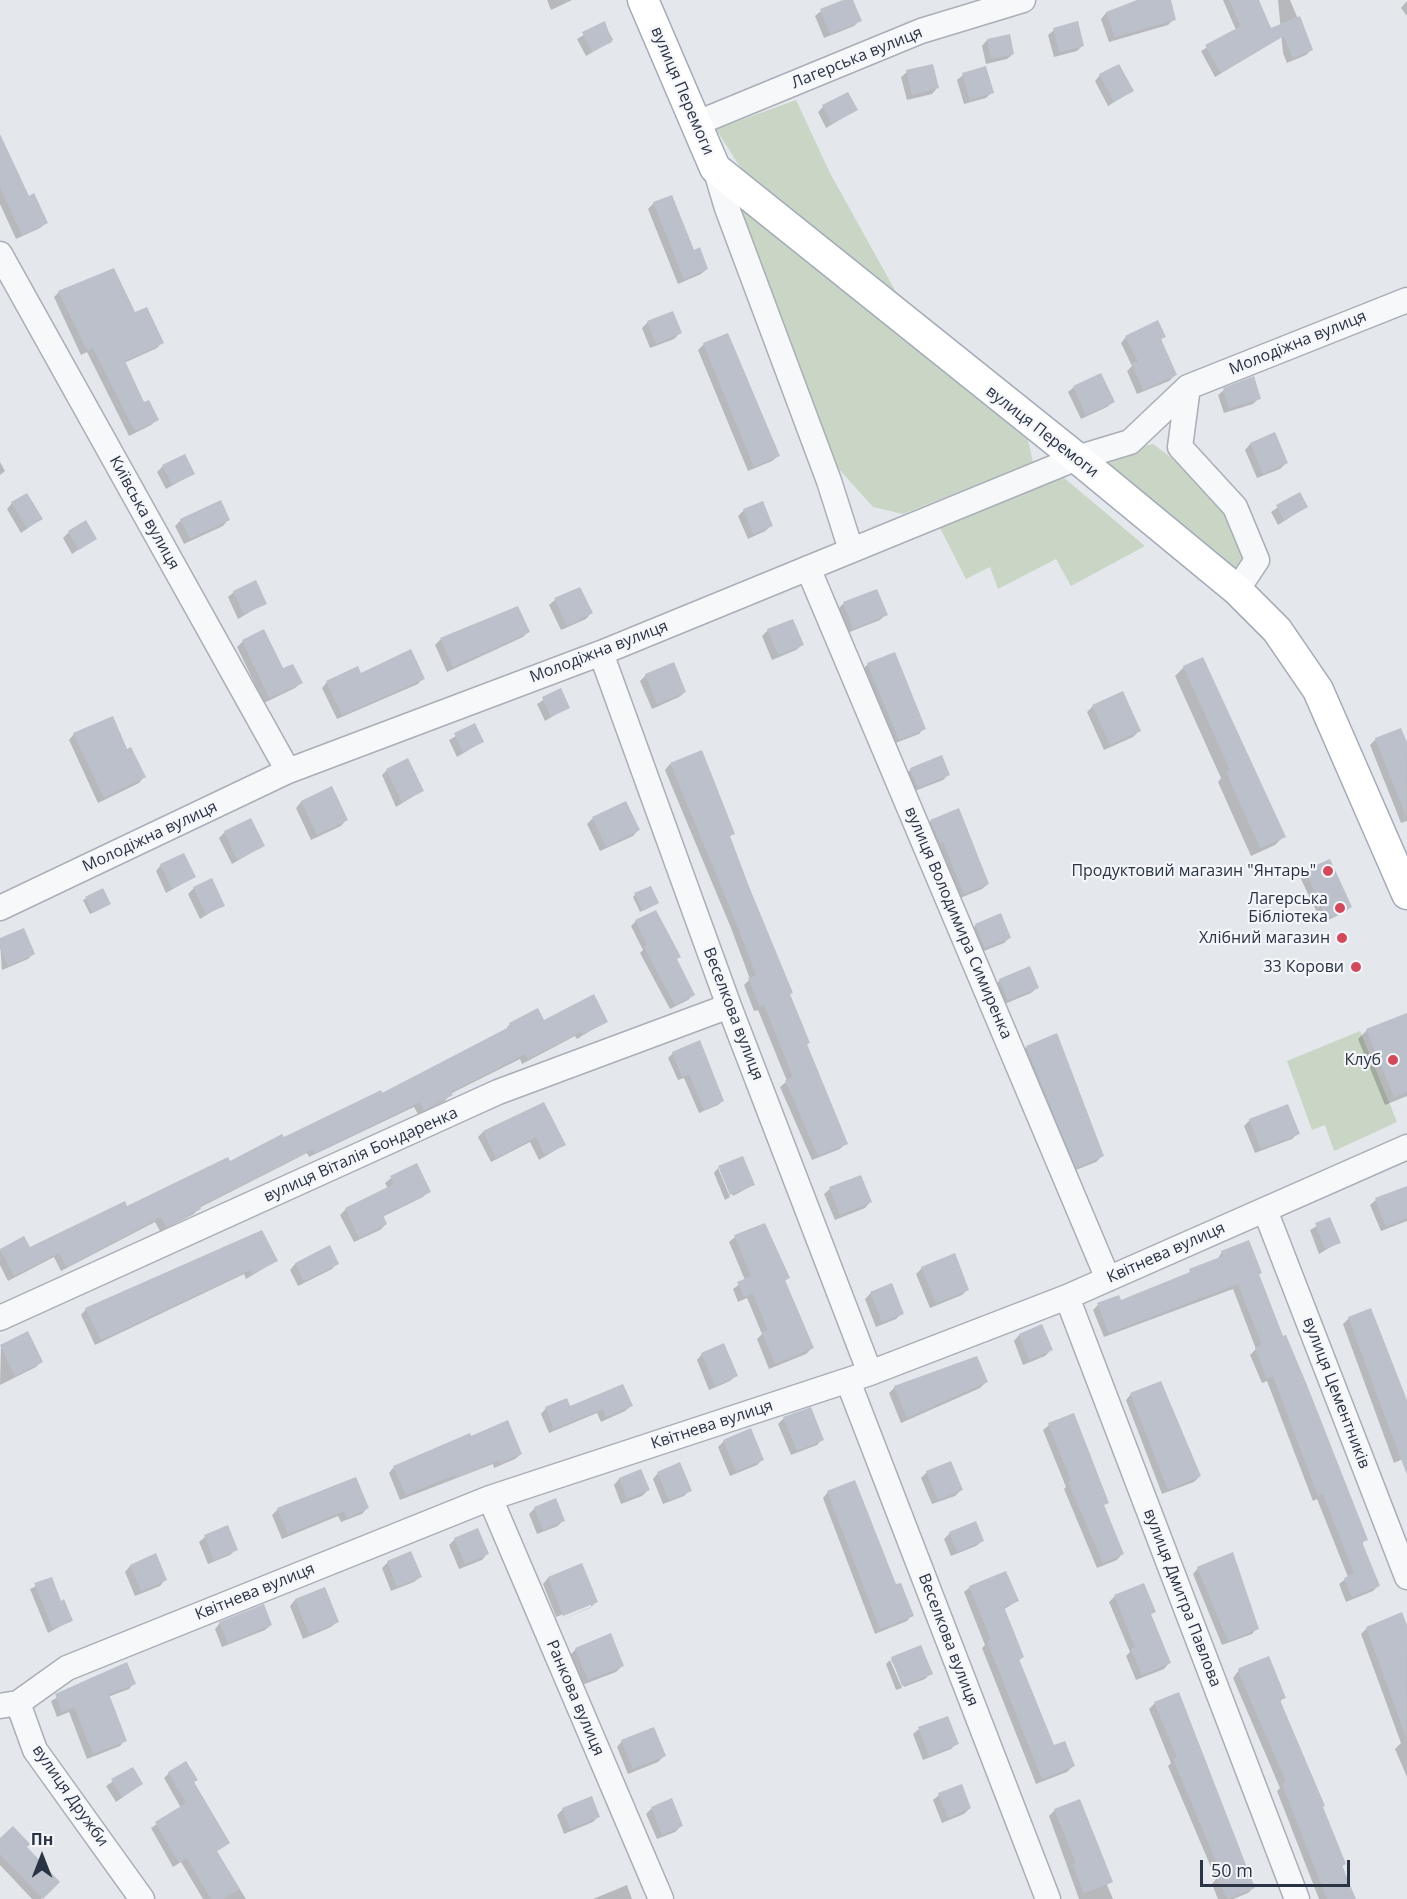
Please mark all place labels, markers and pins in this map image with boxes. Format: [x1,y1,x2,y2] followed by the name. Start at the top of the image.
[1071,861,1316,881] place label: Продуктовий магазин "Янтарь"
[1321,864,1335,878] marker: Продуктовий магазин "Янтарь"
[1248,889,1328,927] place label: Лагерська Бібліотека
[1333,901,1347,915] marker: Лагерська Бібліотека
[1199,928,1330,948] place label: Хлібний магазин
[1335,931,1349,945] marker: Хлібний магазин
[1263,957,1344,977] place label: 33 Корови
[1349,960,1363,974] marker: 33 Корови
[1345,1050,1381,1070] place label: Клуб
[1386,1053,1400,1067] marker: Клуб

